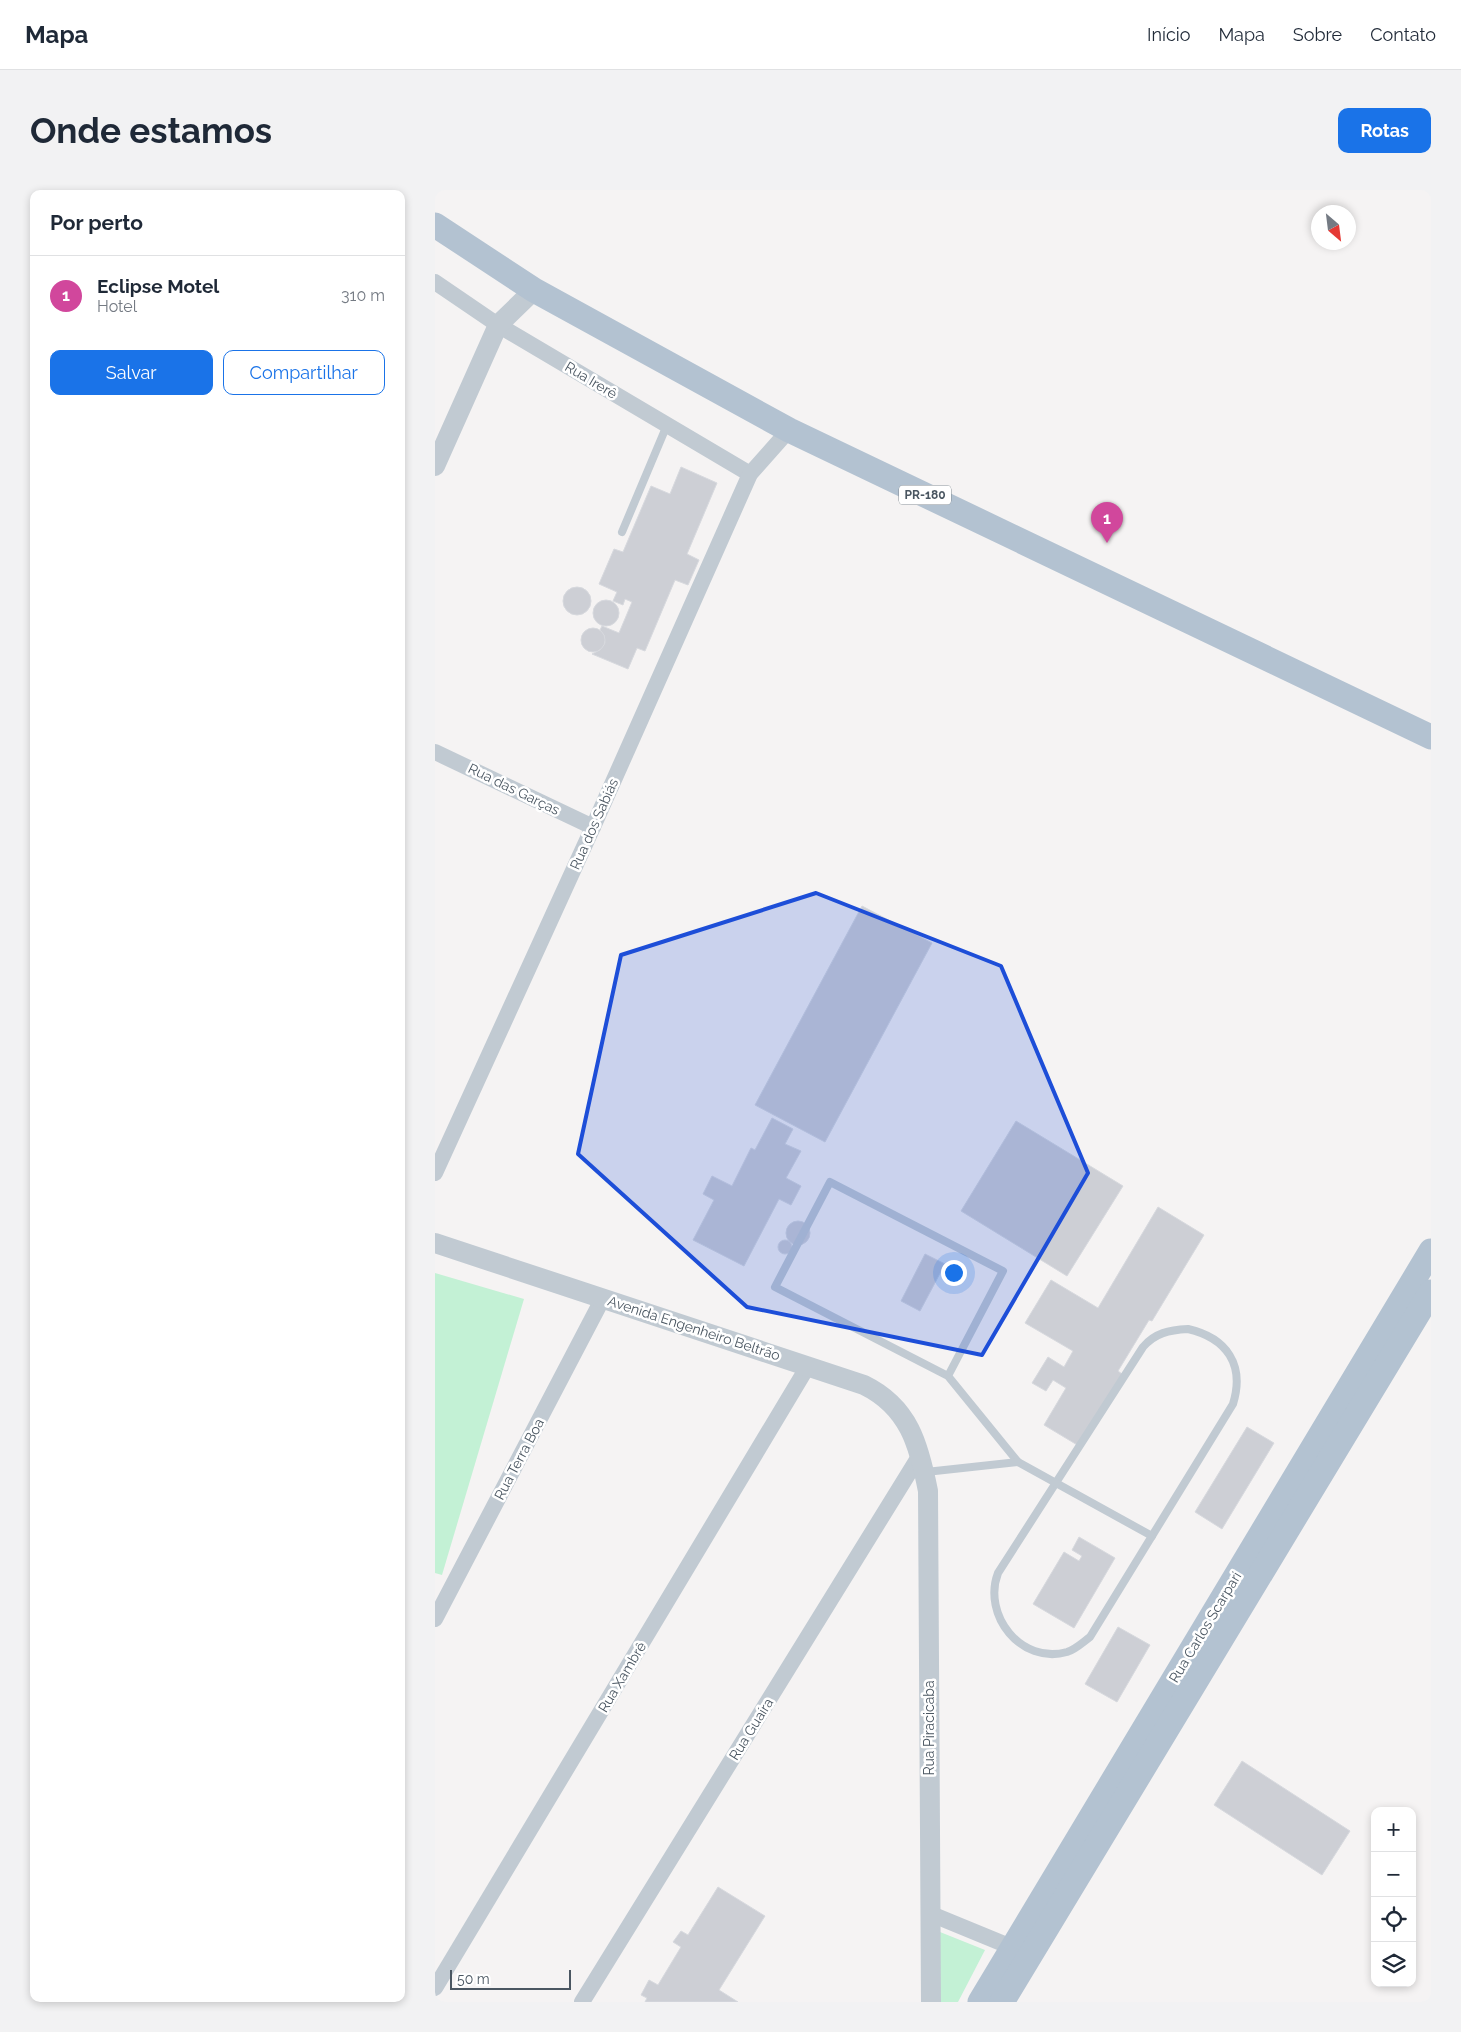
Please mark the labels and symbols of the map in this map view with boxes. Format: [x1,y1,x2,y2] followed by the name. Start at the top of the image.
[1311,205,1356,250] north arrow
[562,358,620,402] street label: Rua Irerê
[899,486,951,504] road number: PR-180
[1091,502,1123,543] pin: 1
[466,760,562,818] street label: Rua das Garças
[567,776,621,872] street label: Rua dos Sabiás
[941,1260,967,1286] your location
[606,1293,782,1363] street label: Avenida Engenheiro Beltrão
[491,1416,547,1502] street label: Rua Terra Boa
[1166,1569,1244,1685] street label: Rua Carlos Scarpari
[595,1639,649,1715] street label: Rua Xambrê
[921,1680,937,1776] street label: Rua Piracicaba
[726,1695,776,1763] street label: Rua Guaíra
[450,1967,571,1990] scale bar

